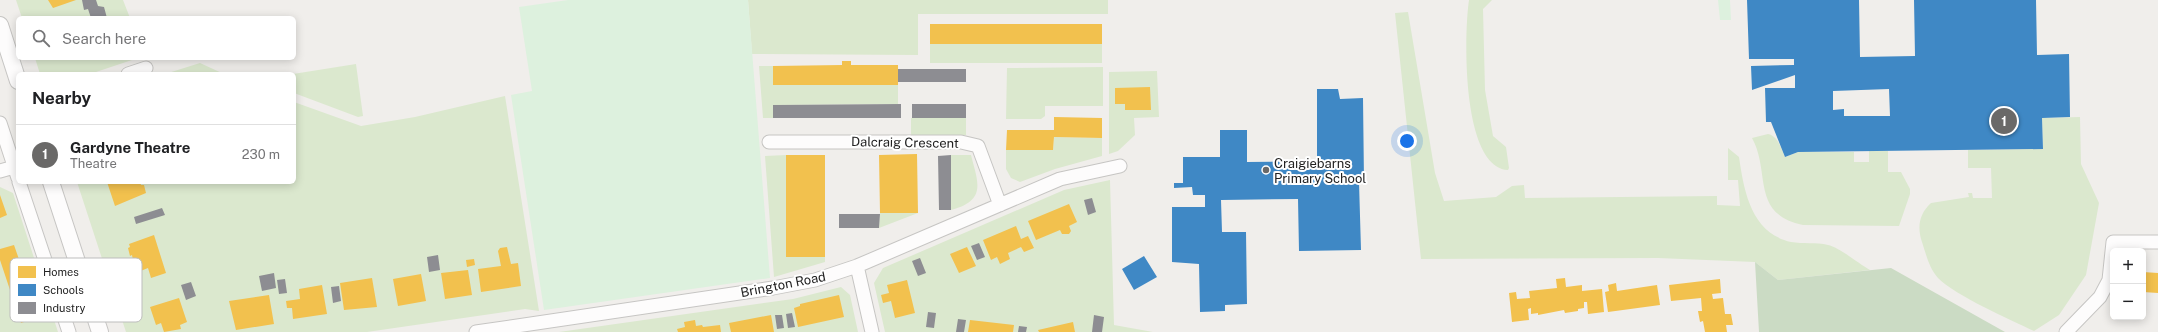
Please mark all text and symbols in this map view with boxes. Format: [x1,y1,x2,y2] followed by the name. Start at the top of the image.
[16,16,296,60] search box
[30,27,52,49] icon: search
[62,30,146,47] text: Search here
[32,88,91,108] text: Nearby
[1991,106,2017,136] pin: 1
[1397,131,1417,151] your location
[851,134,959,151] street label: Dalcraig Crescent
[70,139,191,156] text: Gardyne Theatre
[42,147,48,162] text: 1
[242,147,280,162] text: 230 m
[70,156,117,171] text: Theatre
[1274,156,1366,186] place label: Craigiebarns Primary School
[1261,165,1271,175] marker: Craigiebarns Primary School
[2110,248,2146,320] map controls
[2110,248,2146,284] button: +
[10,258,142,322] legend
[43,266,79,278] text: Homes
[739,269,827,300] street label: Brington Road
[43,284,84,296] text: Schools
[2110,284,2146,320] button: −
[43,302,86,314] text: Industry

